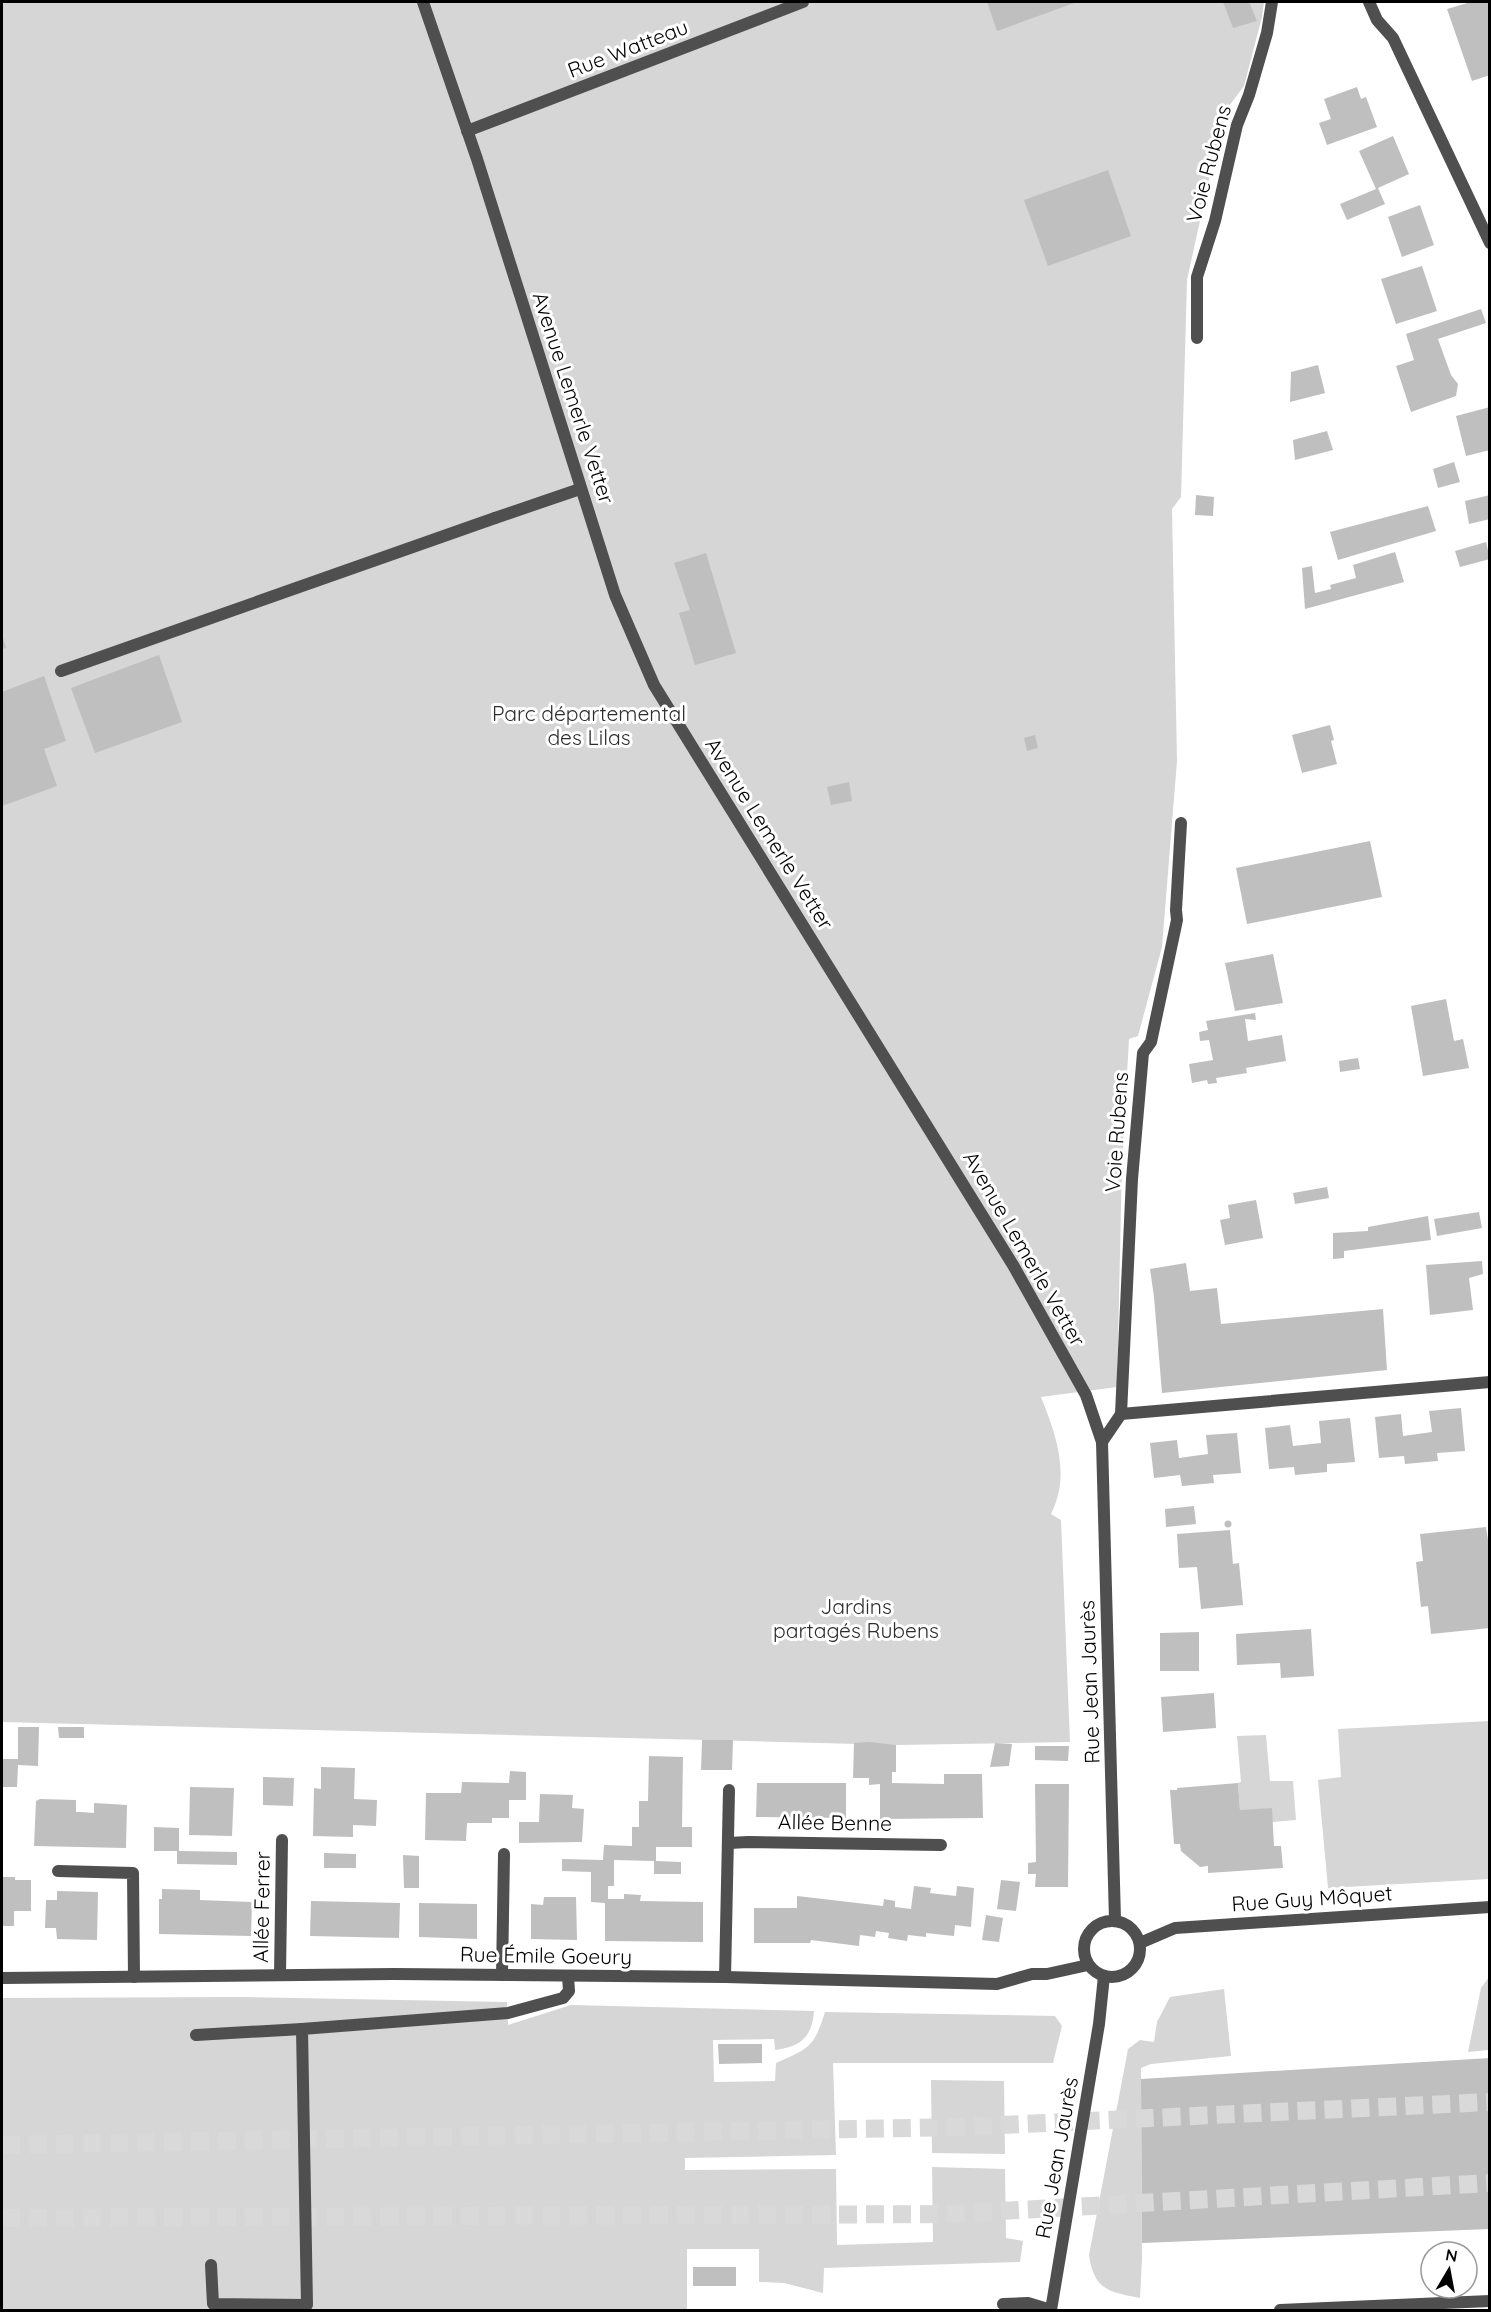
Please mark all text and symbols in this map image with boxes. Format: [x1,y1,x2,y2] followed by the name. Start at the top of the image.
[564,13,691,83] street label: Rue Watteau
[1180,102,1236,225] street label: Voie Rubens
[527,288,621,507] street label: Avenue Lemerle Vetter
[492,700,686,750] park label: Parc départemental des Lilas
[700,733,840,934] street label: Avenue Lemerle Vetter
[1099,1071,1133,1193] street label: Voie Rubens
[958,1146,1091,1351] street label: Avenue Lemerle Vetter
[773,1593,939,1643] park label: Jardins partagés Rubens
[1073,1600,1105,1764] street label: Rue Jean Jaurès
[778,1808,892,1836] street label: Allée Benne
[247,1851,275,1963] street label: Allée Ferrer
[1231,1879,1393,1917] street label: Rue Guy Môquet
[460,1940,632,1970] street label: Rue Émile Goeury
[1029,2075,1083,2241] street label: Rue Jean Jaurès
[1419,2240,1479,2300] north arrow
[1444,2244,1459,2266] text: N

